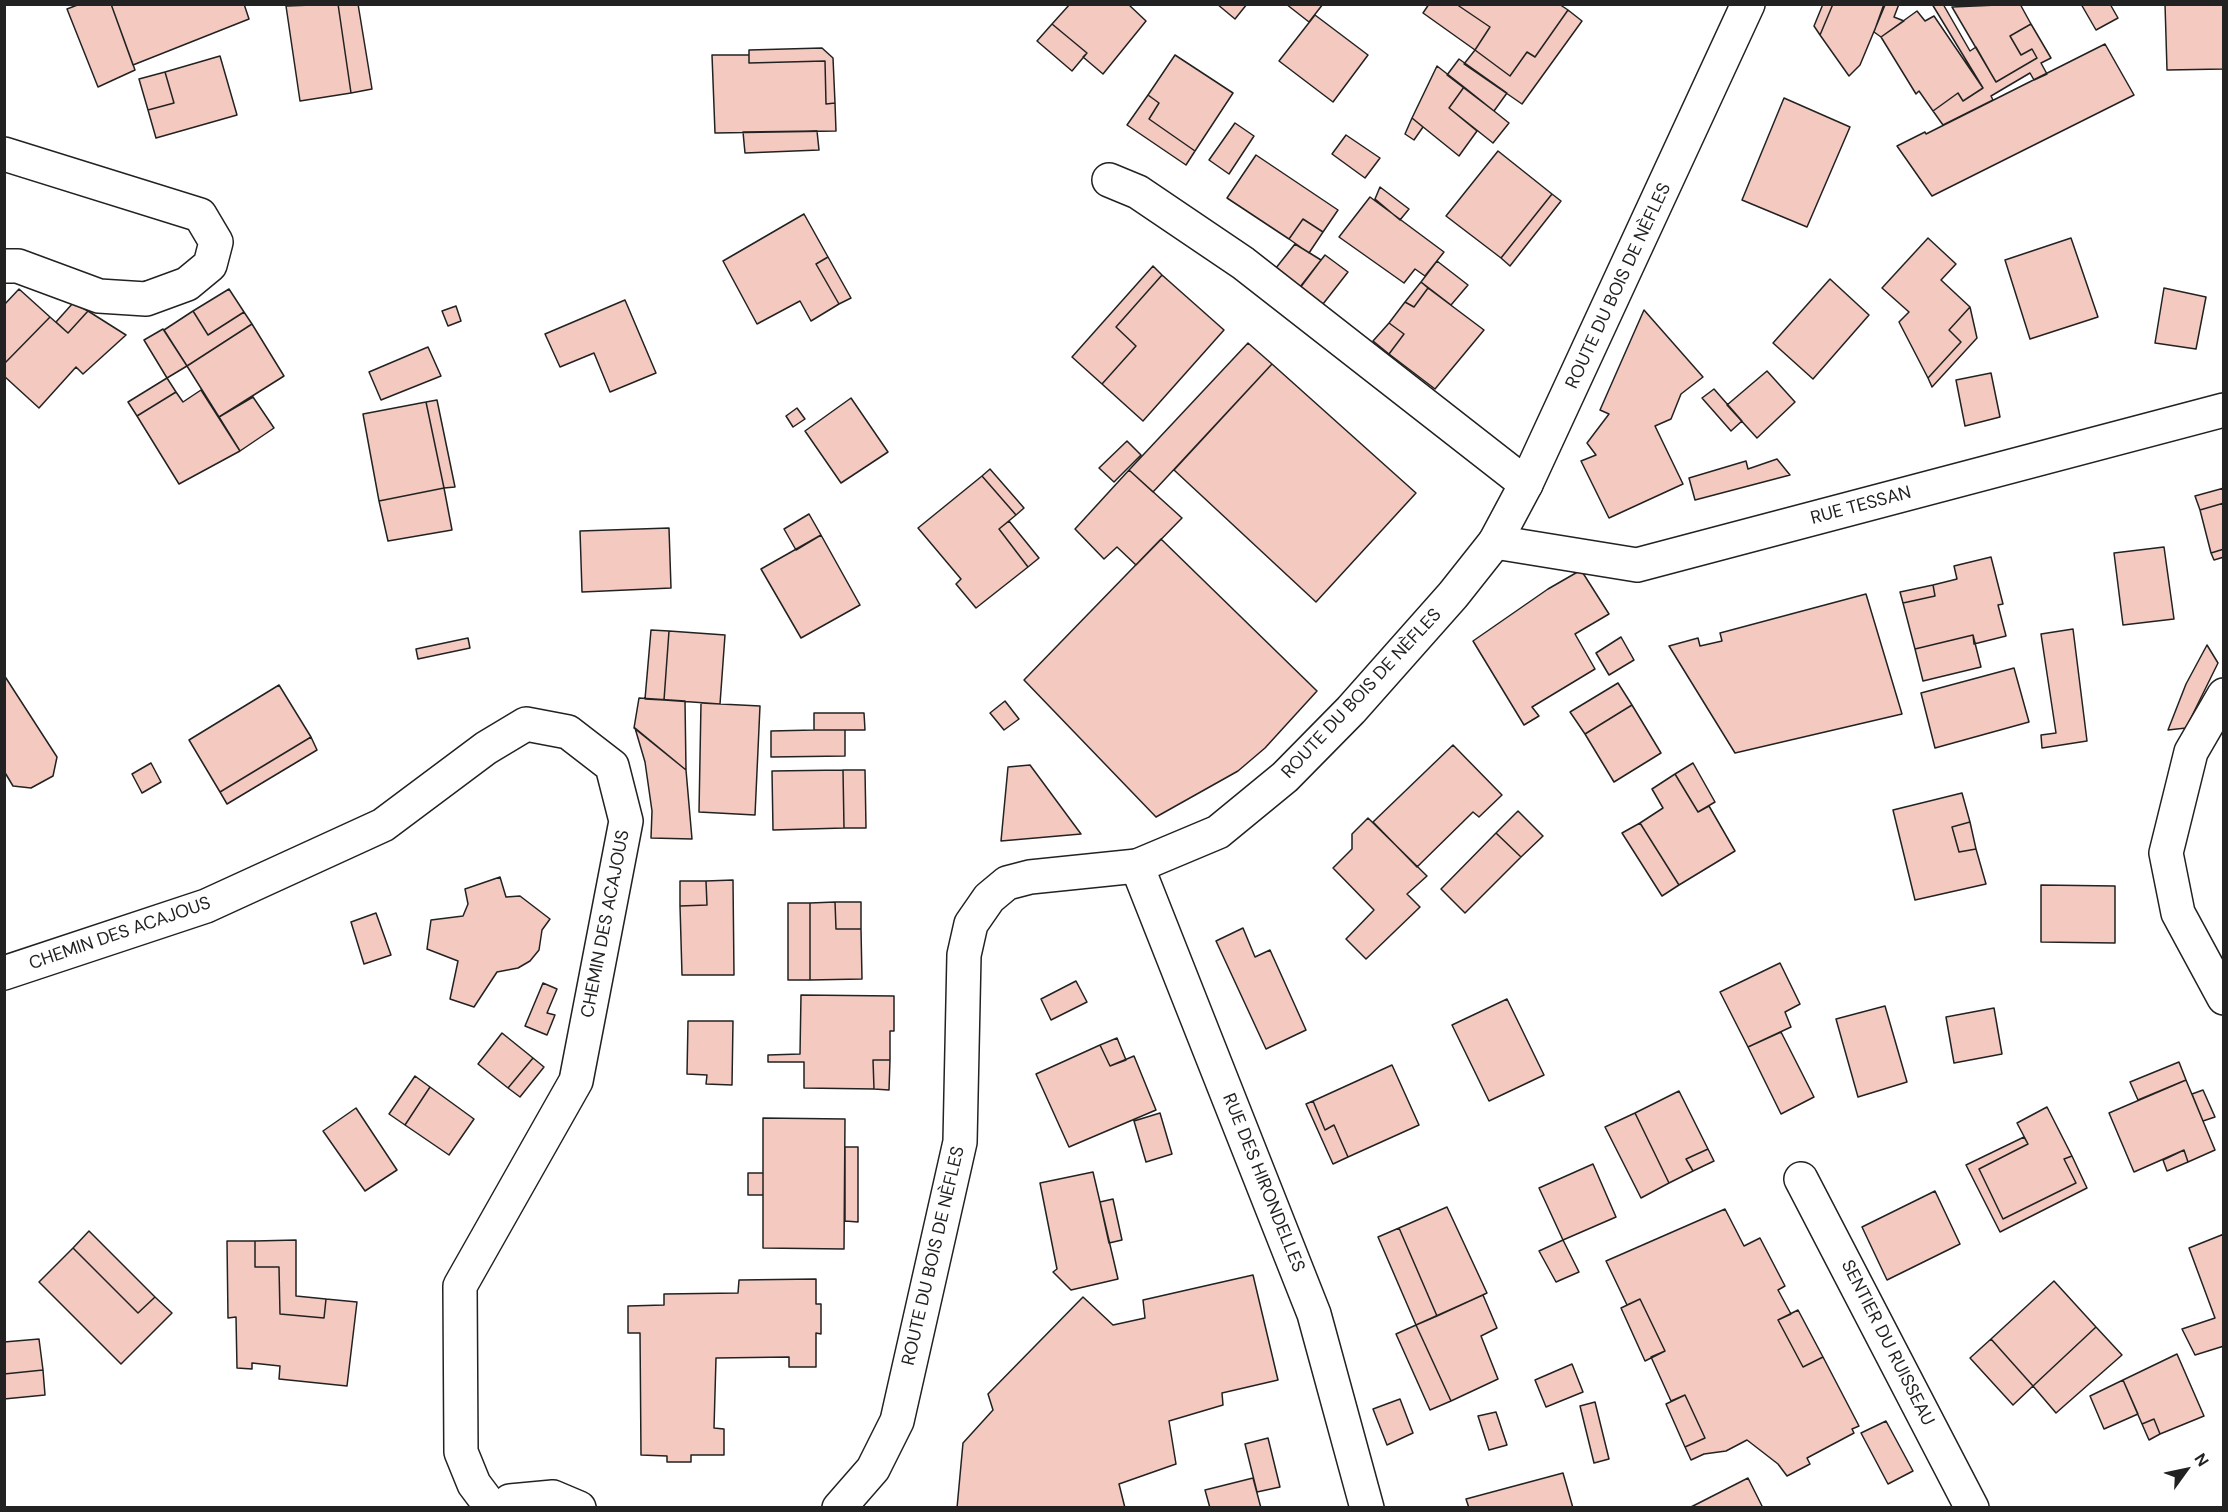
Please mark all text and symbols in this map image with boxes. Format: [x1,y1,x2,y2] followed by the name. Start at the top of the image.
[1562,180,1676,392] street label: ROUTE DU BOIS DE NÈFLES
[1808,482,1914,530] street label: RUE TESSAN
[1278,605,1446,783] street label: ROUTE DU BOIS DE NÈFLES
[577,828,635,1020] street label: CHEMIN DES ACAJOUS
[26,893,214,975] street label: CHEMIN DES ACAJOUS
[1217,1090,1309,1276] street label: RUE DES HIRONDELLES
[898,1144,970,1368] street label: ROUTE DU BOIS DE NÈFLES
[1836,1257,1938,1429] street label: SENTIER DU RUISSEAU
[2156,1440,2216,1500] north arrow
[2190,1449,2213,1471] text: N

